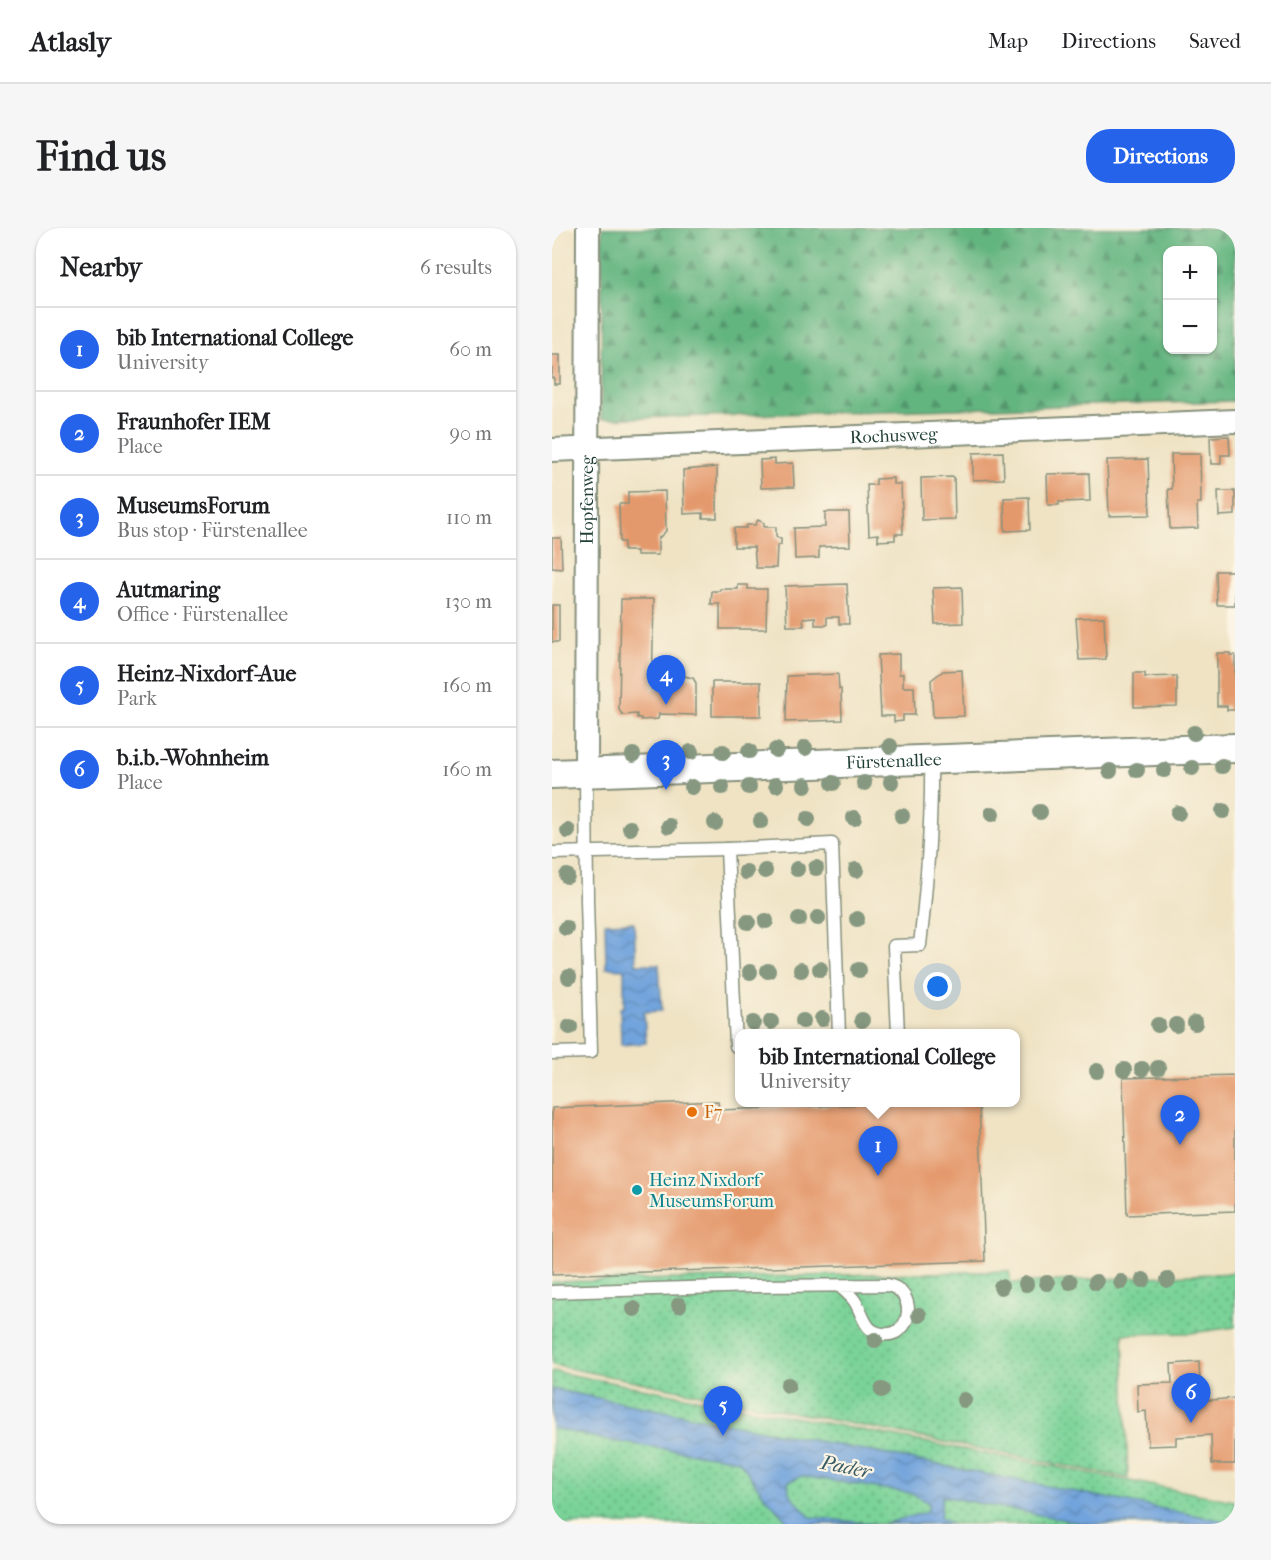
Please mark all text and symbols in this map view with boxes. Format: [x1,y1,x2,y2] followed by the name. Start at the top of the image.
[30,25,111,58] text: Atlasly
[988,29,1028,53] text: Map
[1061,29,1156,53] text: Directions
[1189,29,1241,53] text: Saved
[1086,129,1235,183] button: Directions
[36,132,166,181] text: Find us
[1163,246,1217,354] map controls
[1163,246,1217,300] button: +
[60,252,142,283] text: Nearby
[420,256,492,279] text: 6 results
[1163,300,1217,354] button: −
[117,325,353,351] text: bib International College
[76,338,83,361] text: 1
[449,338,492,361] text: 60 m
[117,351,209,374] text: University
[117,409,271,435] text: Fraunhofer IEM
[74,422,85,445] text: 2
[450,422,492,445] text: 90 m
[849,423,939,448] street label: Rochusweg
[117,435,163,458] text: Place
[576,455,598,545] street label: Hopfenweg
[117,493,270,519] text: MuseumsForum
[75,506,84,529] text: 3
[446,506,492,529] text: 110 m
[117,519,308,542] text: Bus stop · Fürstenallee
[117,577,220,603] text: Autmaring
[74,590,85,613] text: 4
[445,590,492,613] text: 130 m
[117,603,288,626] text: Office · Fürstenallee
[646,656,686,705] pin: 4
[117,661,296,687] text: Heinz-Nixdorf-Aue
[75,674,84,697] text: 5
[442,674,492,697] text: 160 m
[117,687,157,710] text: Park
[646,740,686,790] pin: 3
[117,745,269,771] text: b.i.b.-Wohnheim
[845,749,942,773] street label: Fürstenallee
[74,758,85,781] text: 6
[442,758,492,781] text: 160 m
[117,771,163,794] text: Place
[923,972,952,1001] your location
[735,1029,1020,1107] popup
[759,1044,996,1070] text: bib International College
[759,1070,851,1093] text: University
[1160,1096,1200,1145] pin: 2
[704,1102,723,1123] place label: F7
[685,1105,699,1119] marker: F7
[858,1126,898,1176] pin: 1
[649,1170,774,1212] place label: Heinz Nixdorf MuseumsForum
[630,1183,644,1197] marker: Heinz Nixdorf MuseumsForum
[1172,1374,1210,1423] pin: 6
[704,1386,742,1436] pin: 5
[818,1451,875,1483] water label: Pader

